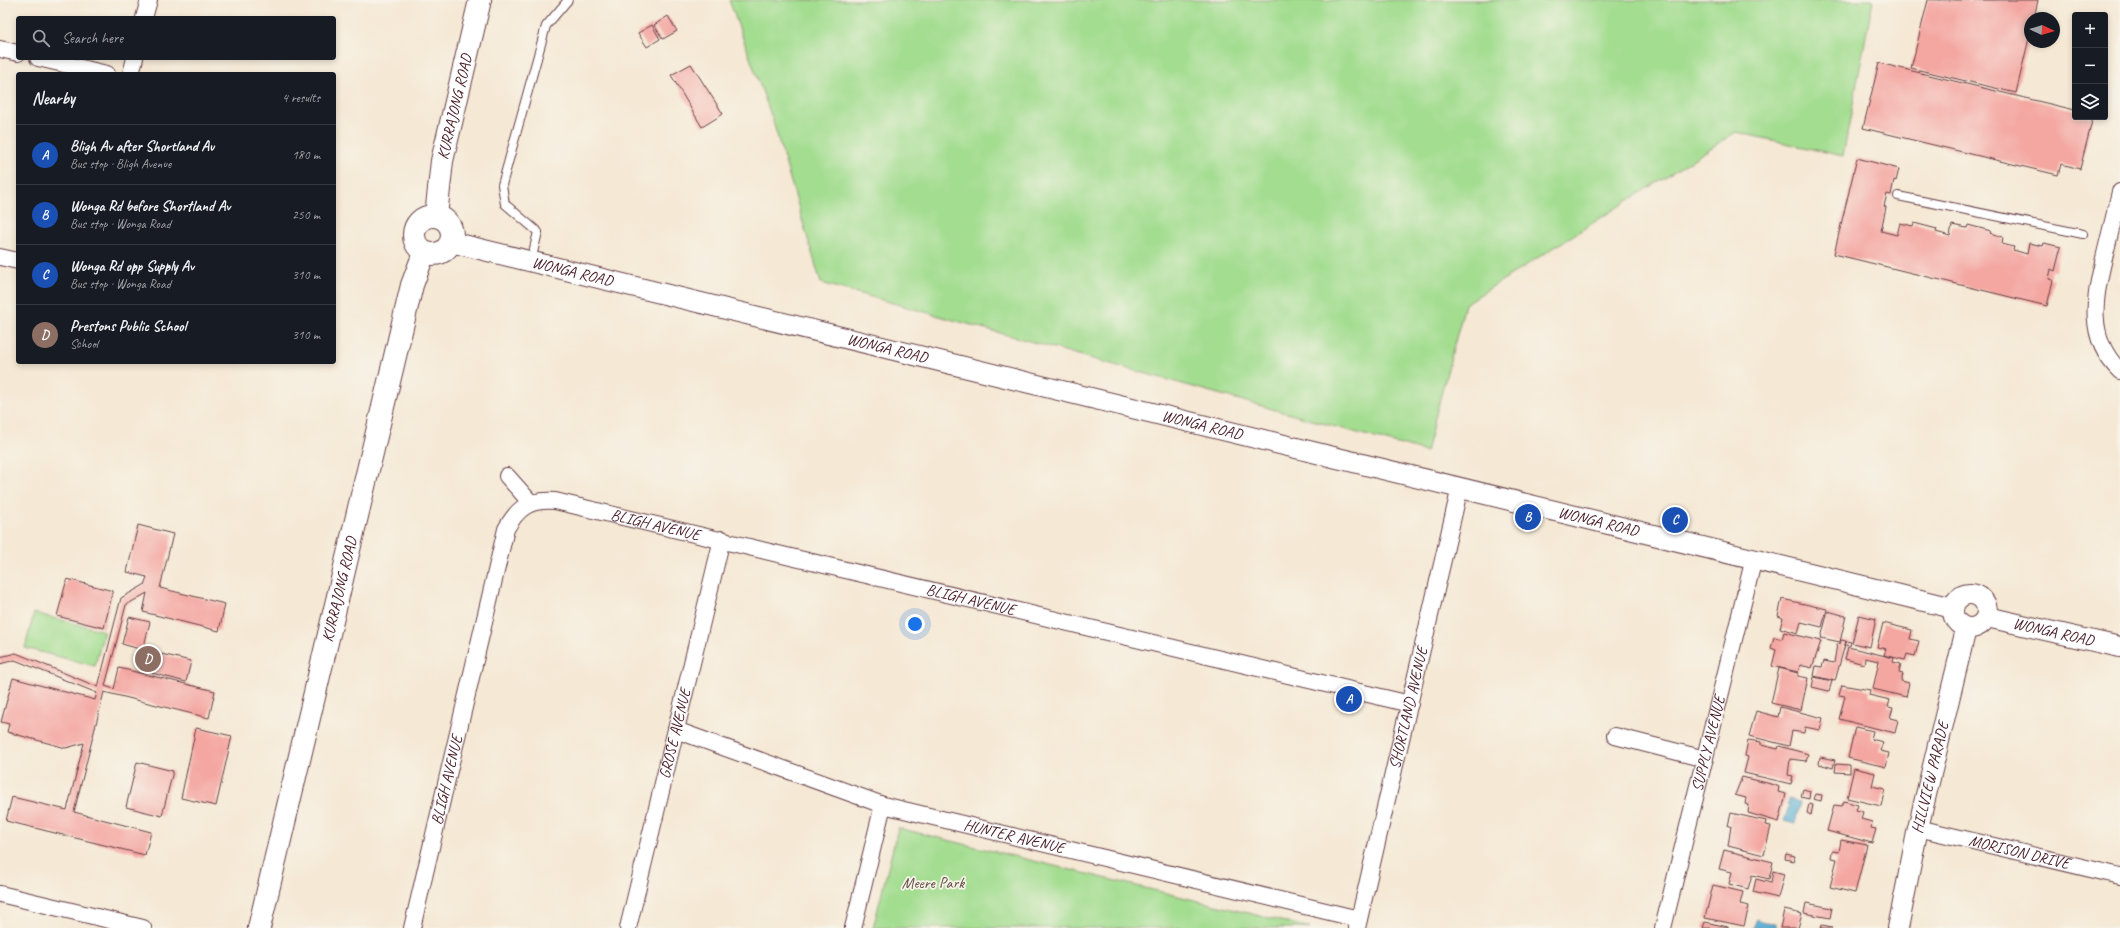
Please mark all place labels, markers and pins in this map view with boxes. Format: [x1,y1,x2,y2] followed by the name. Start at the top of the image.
[1515,502,1541,532] pin: B
[1662,505,1688,535] pin: C
[135,644,161,674] pin: D
[1336,684,1362,714] pin: A

